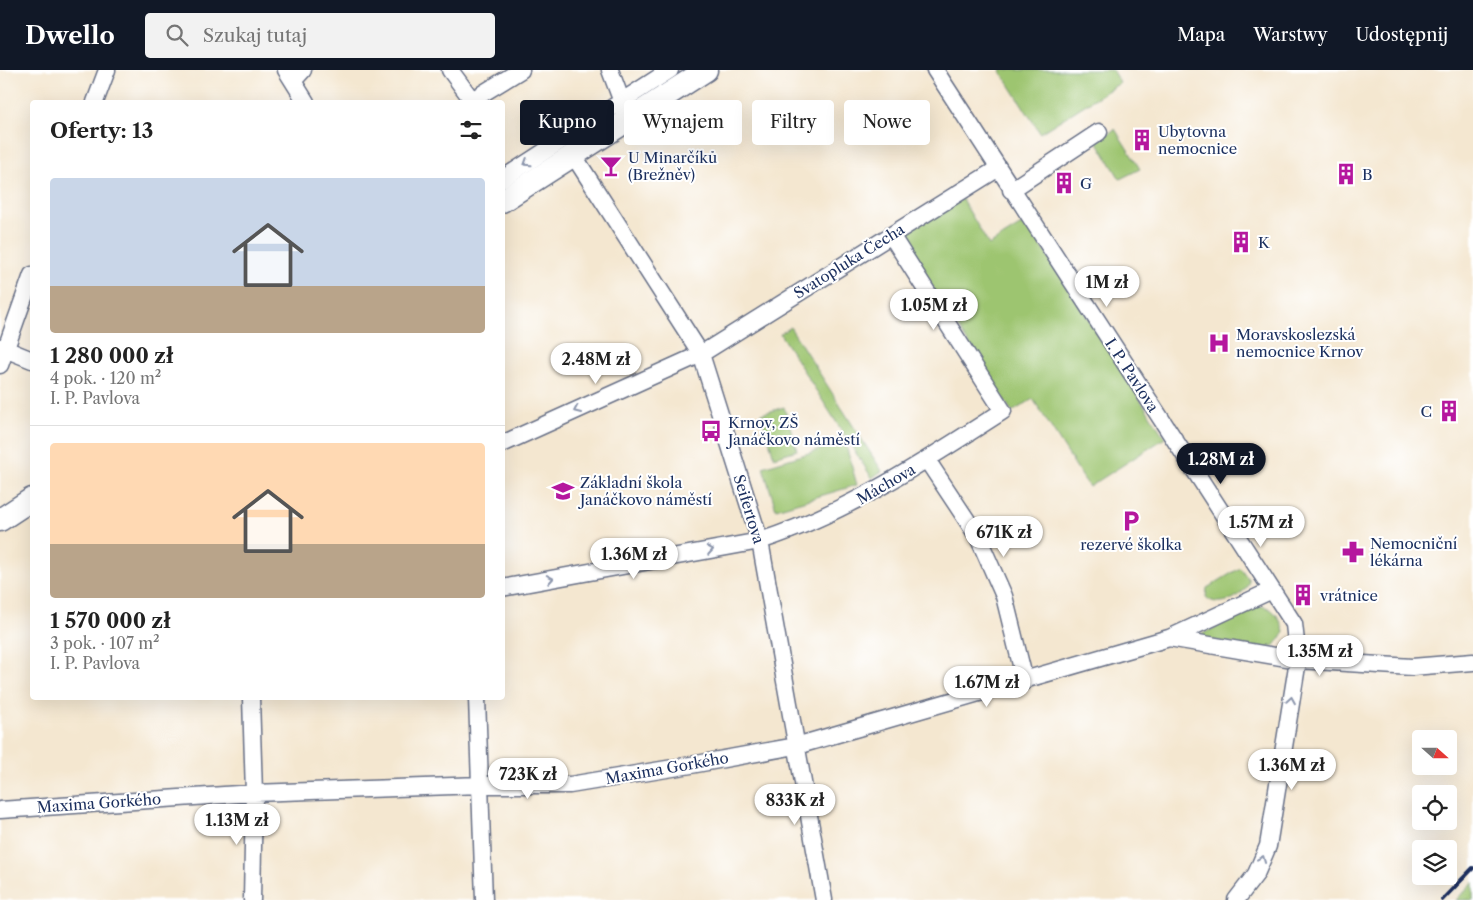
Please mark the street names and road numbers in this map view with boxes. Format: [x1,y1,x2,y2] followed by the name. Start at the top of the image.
[790,219,908,303] street label: Svatopluka Čecha
[1101,335,1163,416] street label: I. P. Pavlova
[853,460,919,508] street label: Máchova
[729,472,769,546] street label: Seifertova
[604,748,730,788] street label: Maxima Gorkého
[36,789,162,817] street label: Maxima Gorkého

